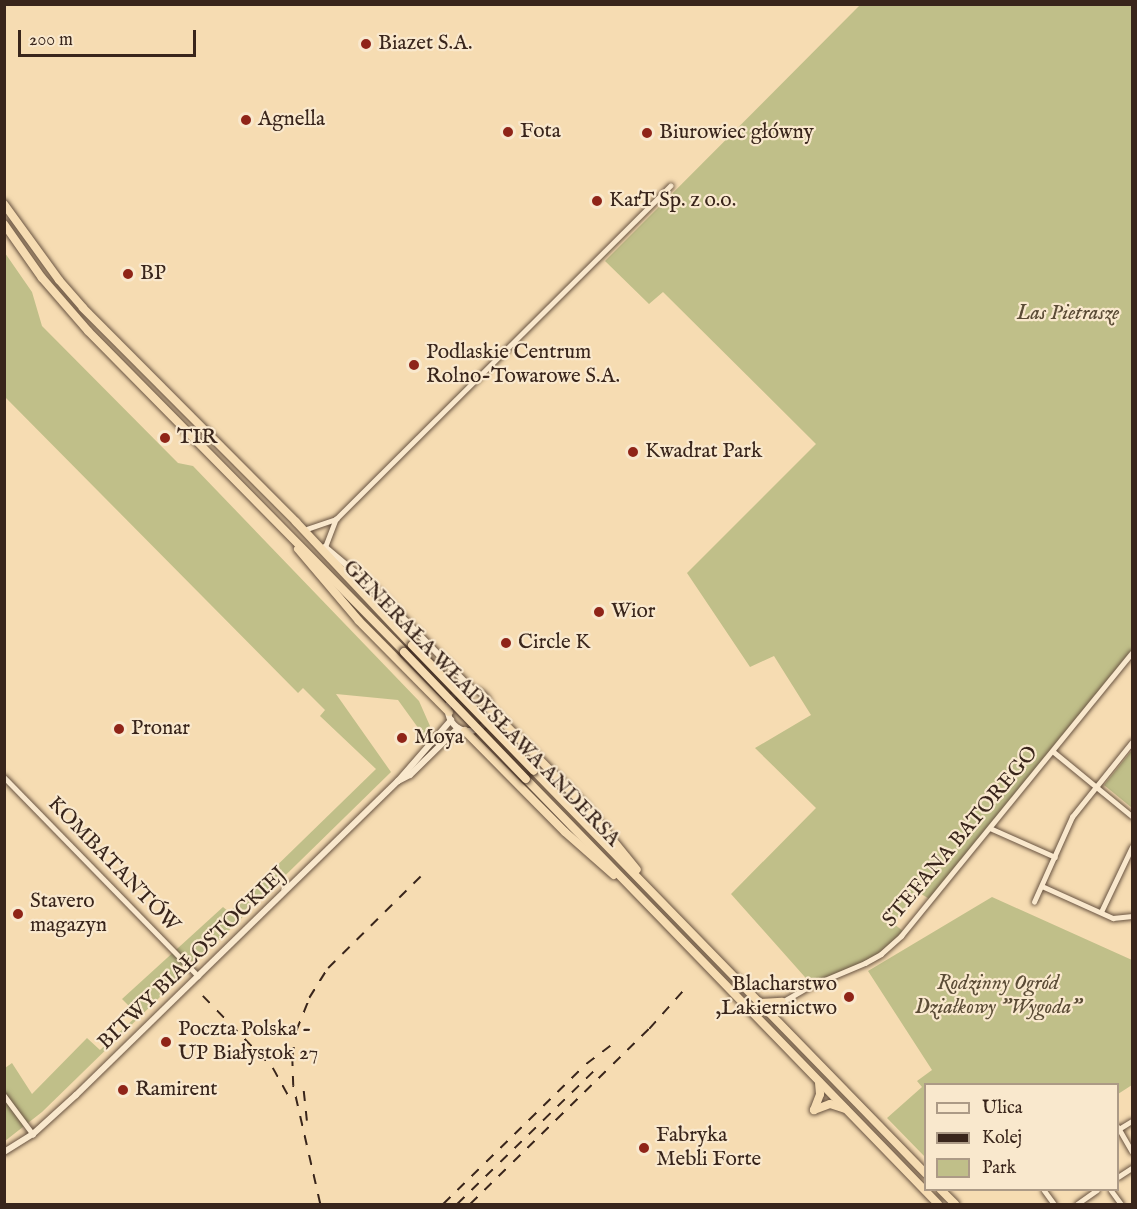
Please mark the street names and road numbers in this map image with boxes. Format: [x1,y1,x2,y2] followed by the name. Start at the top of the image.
[337,556,625,852] street label: GENERAŁA WŁADYSŁAWA ANDERSA
[878,741,1044,933] street label: STEFANA BATOREGO
[42,792,184,938] street label: KOMBATANTÓW
[93,862,293,1056] street label: BITWY BIAŁOSTOCKIEJ

